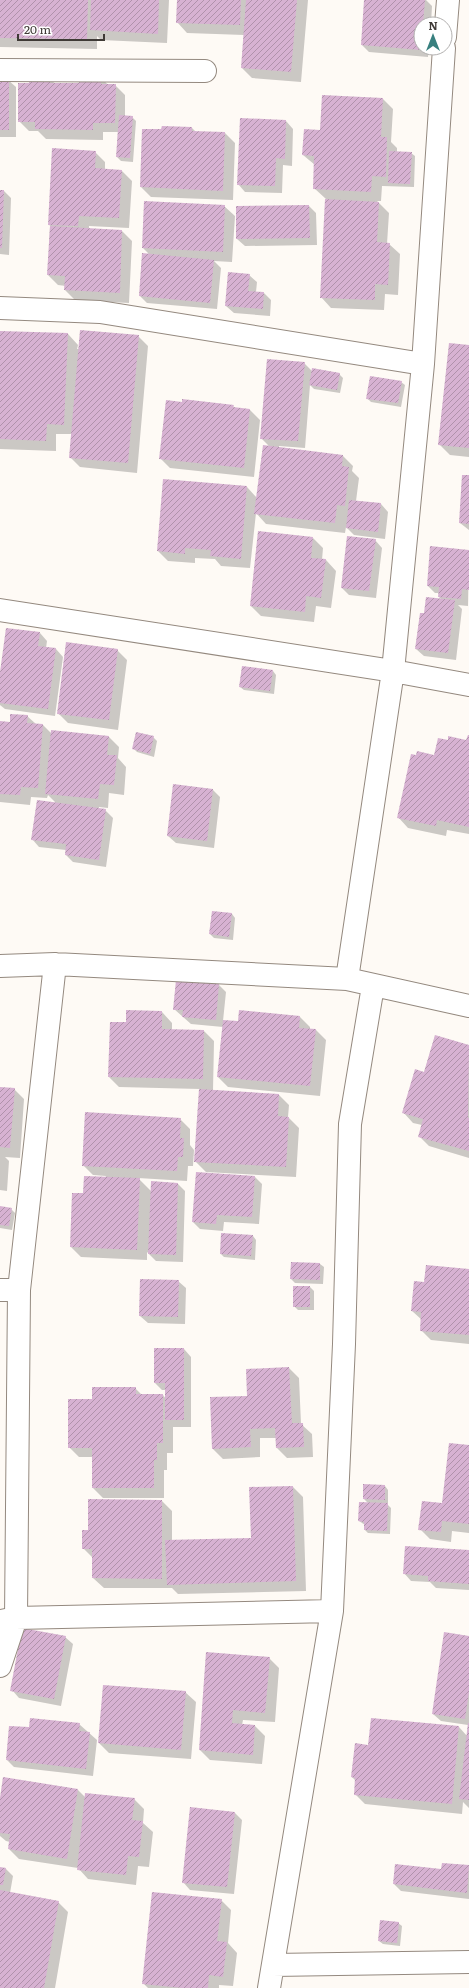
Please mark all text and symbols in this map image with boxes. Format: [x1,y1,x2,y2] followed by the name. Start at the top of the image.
[18,16,104,42] scale bar
[413,16,453,56] north arrow
[428,17,438,33] text: N
[24,20,51,38] text: 20 m

